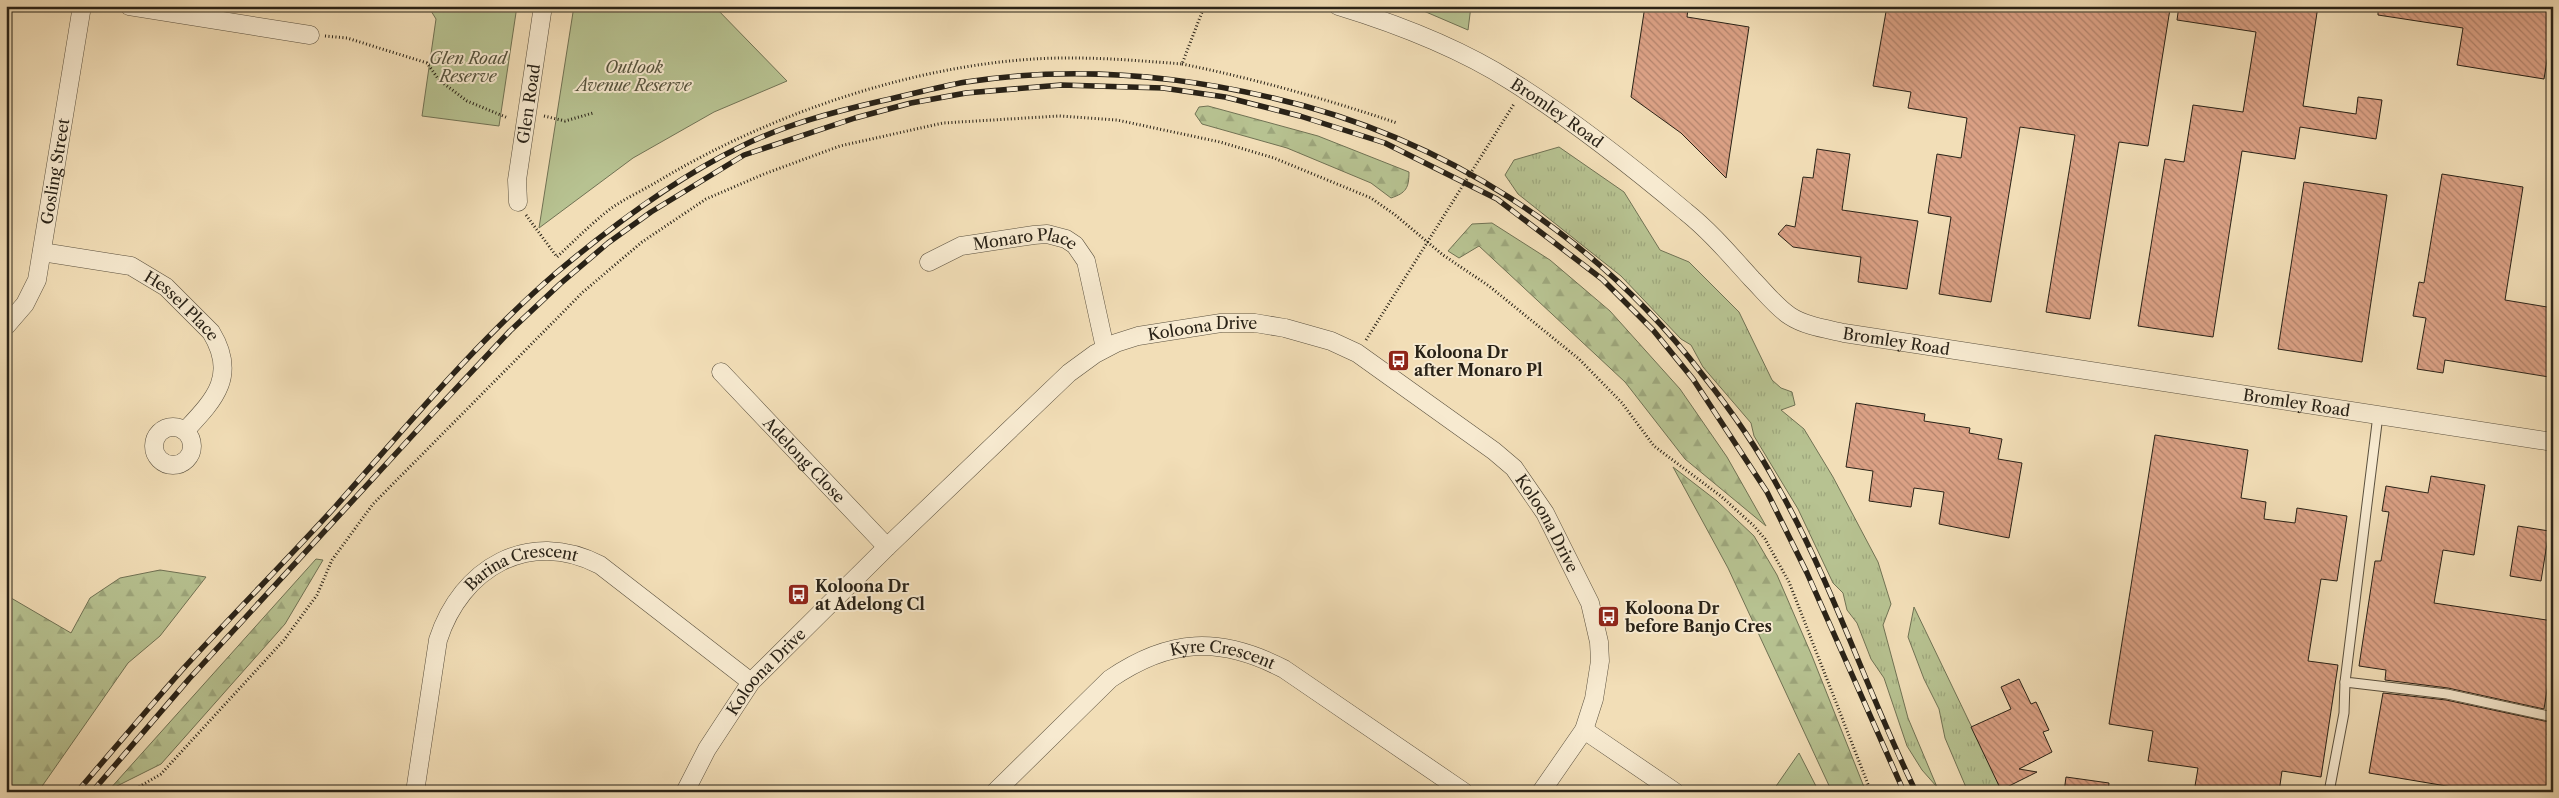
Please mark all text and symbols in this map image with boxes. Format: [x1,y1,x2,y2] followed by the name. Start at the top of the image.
[429,48,508,86] park label: Glen Road Reserve
[574,57,693,95] park label: Outlook Avenue Reserve
[513,62,544,145] street label: Glen Road
[1507,74,1607,152] street label: Bromley Road
[36,116,73,226] street label: Gosling Street
[972,224,1081,254] street label: Monaro Place
[141,266,224,344] street label: Hessel Place
[1146,313,1257,344] street label: Koloona Drive
[1841,323,1952,359] street label: Bromley Road
[1414,342,1543,380] place label: Koloona Dr after Monaro Pl
[1386,349,1410,373] bus stop icon: Koloona Dr after Monaro Pl
[2242,384,2352,421] street label: Bromley Road
[758,412,850,507] street label: Adelong Close
[1511,470,1583,576] street label: Koloona Drive
[460,541,581,595] street label: Barina Crescent
[815,576,925,614] place label: Koloona Dr at Adelong Cl
[787,583,811,607] bus stop icon: Koloona Dr at Adelong Cl
[1624,598,1772,636] place label: Koloona Dr before Banjo Cres
[1597,605,1621,629] bus stop icon: Koloona Dr before Banjo Cres
[722,624,810,719] street label: Koloona Drive
[1168,636,1279,674] street label: Kyre Crescent

